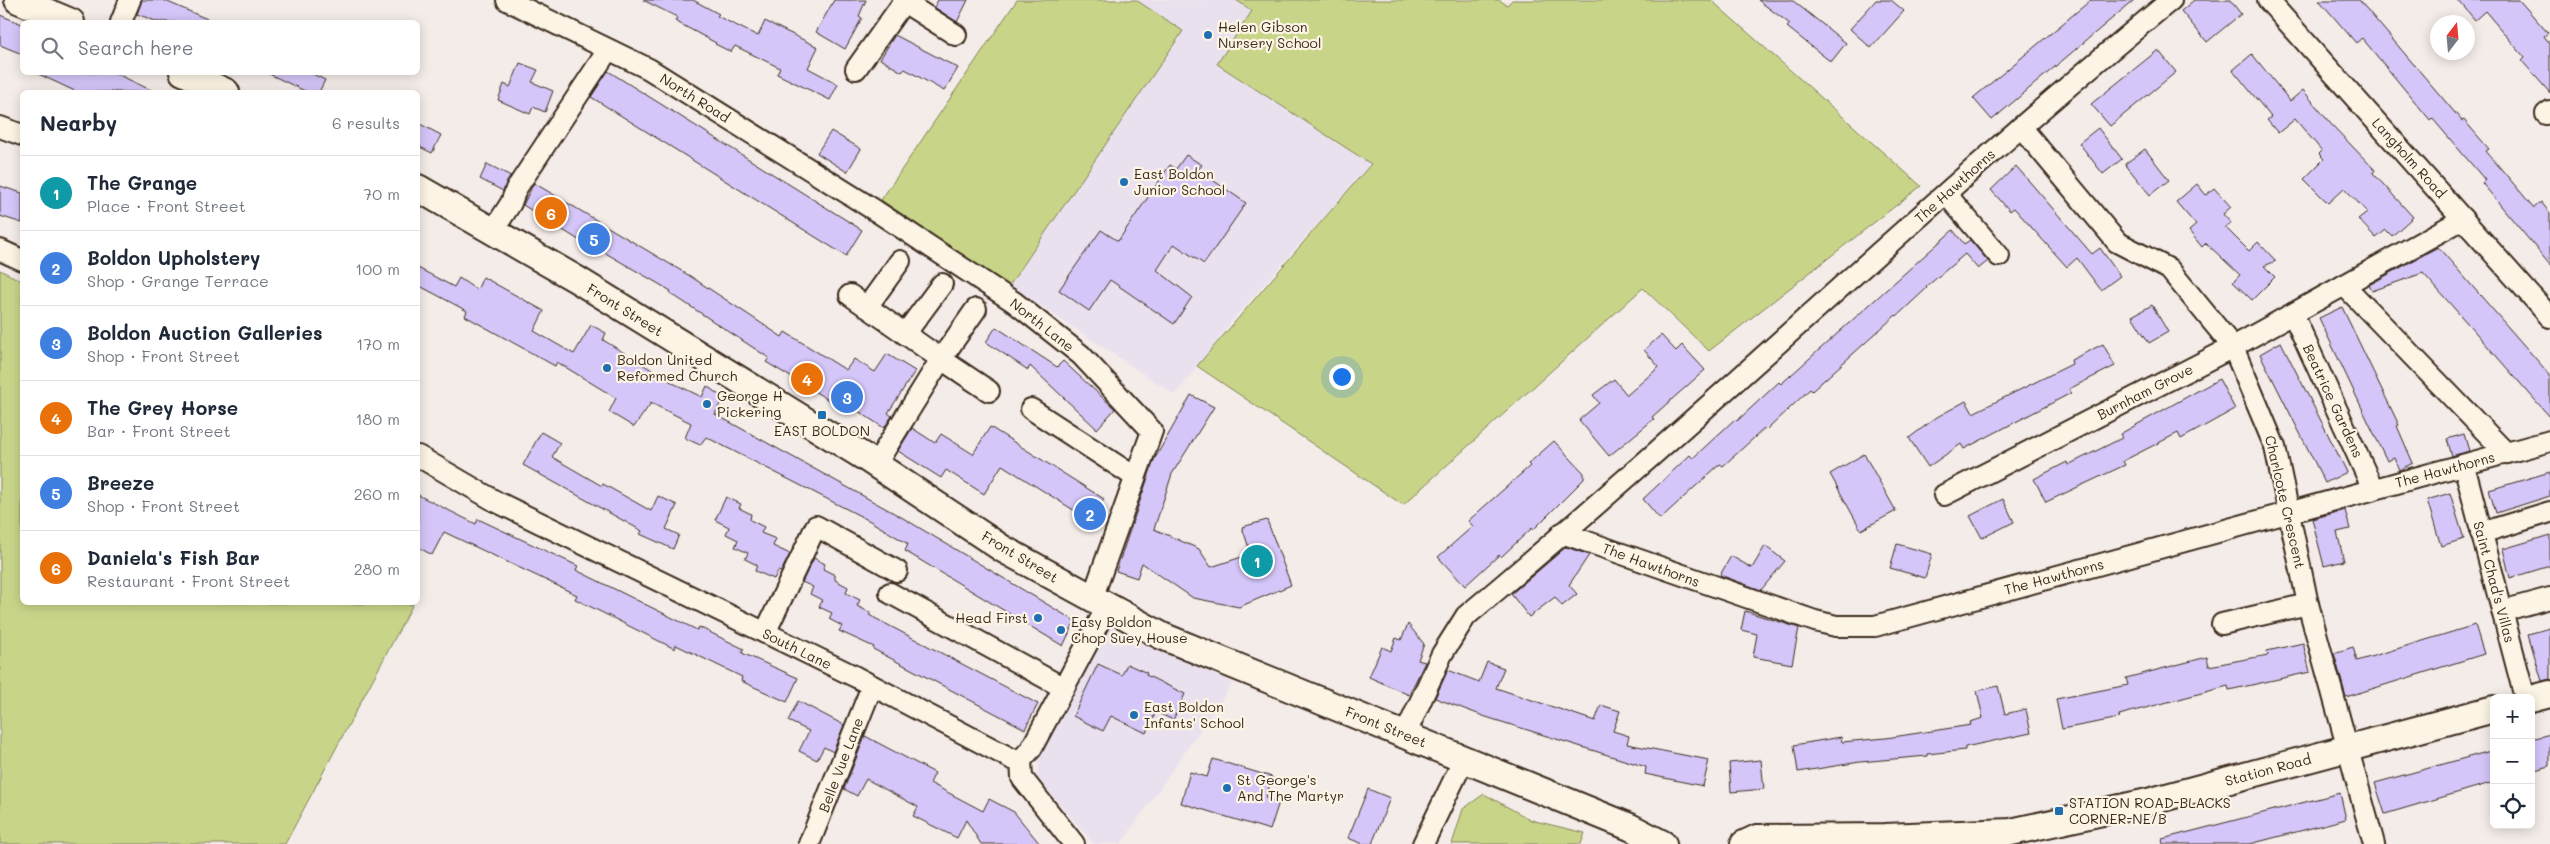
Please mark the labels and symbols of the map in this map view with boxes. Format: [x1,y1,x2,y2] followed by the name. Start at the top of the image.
[2430,15,2475,60] north arrow
[1218,17,1321,52] place label: Helen Gibson Nursery School
[1202,29,1214,41] marker: Helen Gibson Nursery School
[657,69,734,127] street label: North Road
[2368,113,2451,202] street label: Langholm Road
[1910,144,1999,227] street label: The Hawthorns
[1134,164,1225,199] place label: East Boldon Junior School
[1118,176,1130,188] marker: East Boldon Junior School
[535,194,567,232] pin: 6
[578,220,610,258] pin: 5
[584,279,667,340] street label: Front Street
[1006,294,1078,356] street label: North Lane
[2299,341,2368,461] street label: Beatrice Gardens
[617,350,737,385] place label: Boldon United Reformed Church
[2094,359,2196,424] street label: Burnham Grove
[791,360,823,398] pin: 4
[601,362,613,374] marker: Boldon United Reformed Church
[1329,364,1355,390] your location
[831,378,863,416] pin: 3
[717,386,783,421] place label: George H Pickering
[701,398,713,410] marker: George H Pickering
[816,409,828,421] marker: EAST BOLDON
[774,421,870,440] place label: EAST BOLDON
[2261,433,2310,570] street label: Charlcote Crescent
[2393,447,2497,492] street label: The Hawthorns
[1074,495,1106,533] pin: 2
[2469,519,2520,645] street label: Saint Chad's Villas
[978,526,1062,587] street label: Front Street
[1600,538,1703,591] street label: The Hawthorns
[1241,542,1273,580] pin: 1
[2002,554,2106,599] street label: The Hawthorns
[955,608,1028,627] place label: Head First
[1032,612,1044,624] marker: Head First
[1071,612,1188,647] place label: Easy Boldon Chop Suey House
[759,624,835,674] street label: South Lane
[1055,624,1067,636] marker: Easy Boldon Chop Suey House
[1144,697,1244,732] place label: East Boldon Infants' School
[1343,702,1430,751] street label: Front Street
[1128,709,1140,721] marker: East Boldon Infants' School
[814,715,867,815] street label: Belle Vue Lane
[2223,749,2313,790] street label: Station Road
[1237,770,1344,805] place label: St George's And The Martyr
[1221,782,1233,794] marker: St George's And The Martyr
[2069,793,2231,828] place label: STATION ROAD-BLACKS CORNER-NE/B
[2053,805,2065,817] marker: STATION ROAD-BLACKS CORNER-NE/B

